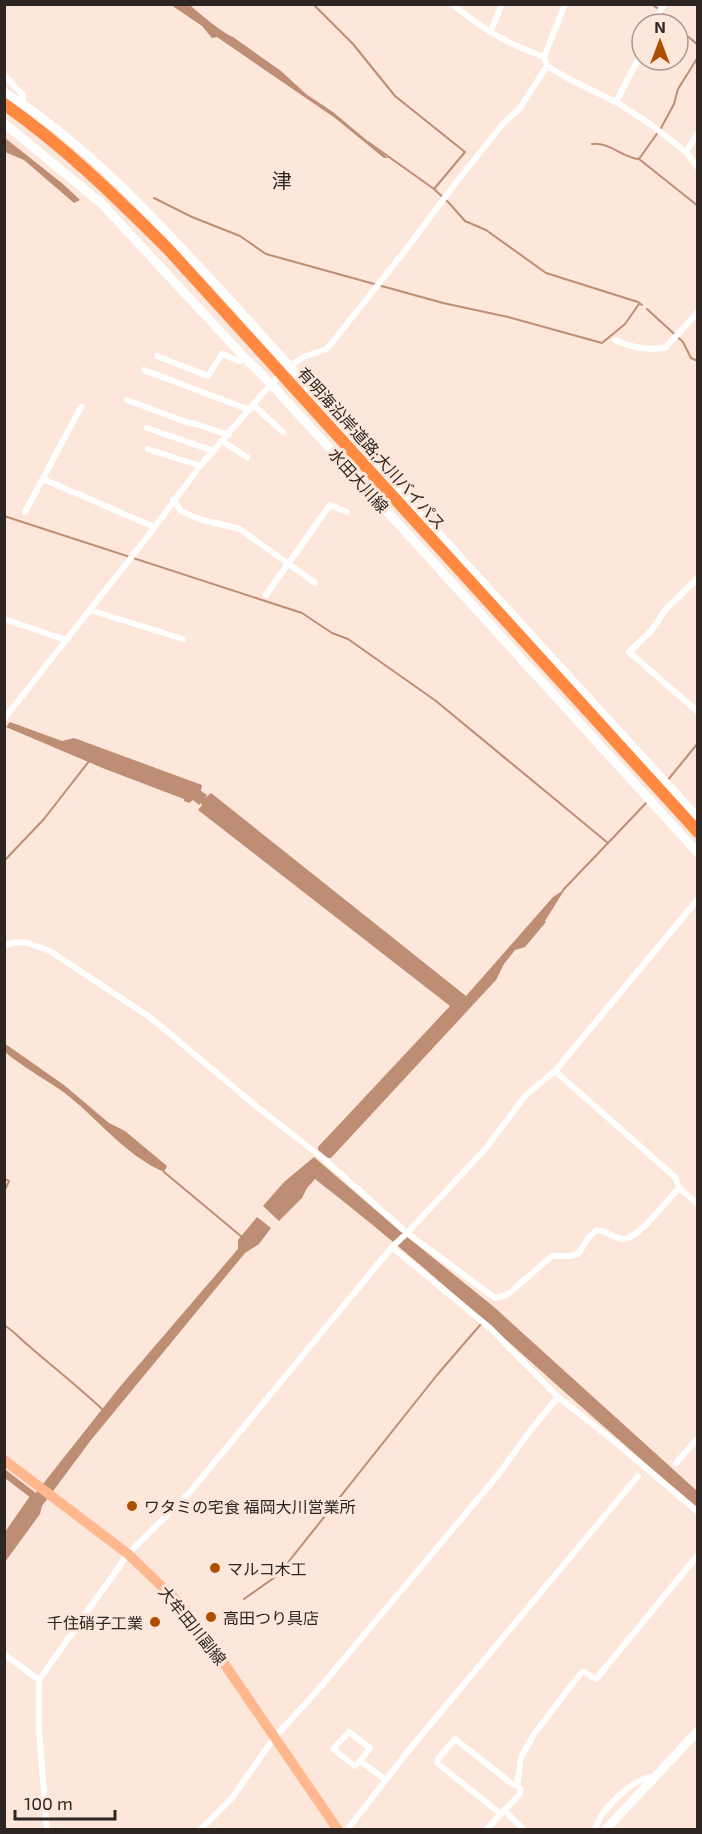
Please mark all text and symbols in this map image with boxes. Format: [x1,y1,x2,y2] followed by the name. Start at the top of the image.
[630,12,690,72] north arrow
[654,17,666,36] text: N
[272,168,292,192] district label: 津
[294,363,450,533] street label: 有明海沿岸道路;大川バイパス
[325,444,393,516] street label: 水田大川線
[144,1497,356,1516] place label: ワタミの宅食 福岡大川営業所
[125,1499,139,1513] marker: ワタミの宅食 福岡大川営業所
[227,1559,307,1578] place label: マルコ木工
[208,1561,222,1575] marker: マルコ木工
[155,1582,231,1668] street label: 大牟田川副線
[223,1608,319,1627] place label: 高田つり具店
[204,1610,218,1624] marker: 高田つり具店
[47,1613,143,1632] place label: 千住硝子工業
[148,1615,162,1629] marker: 千住硝子工業
[15,1783,116,1821] scale bar
[24,1792,73,1814] text: 100 m

